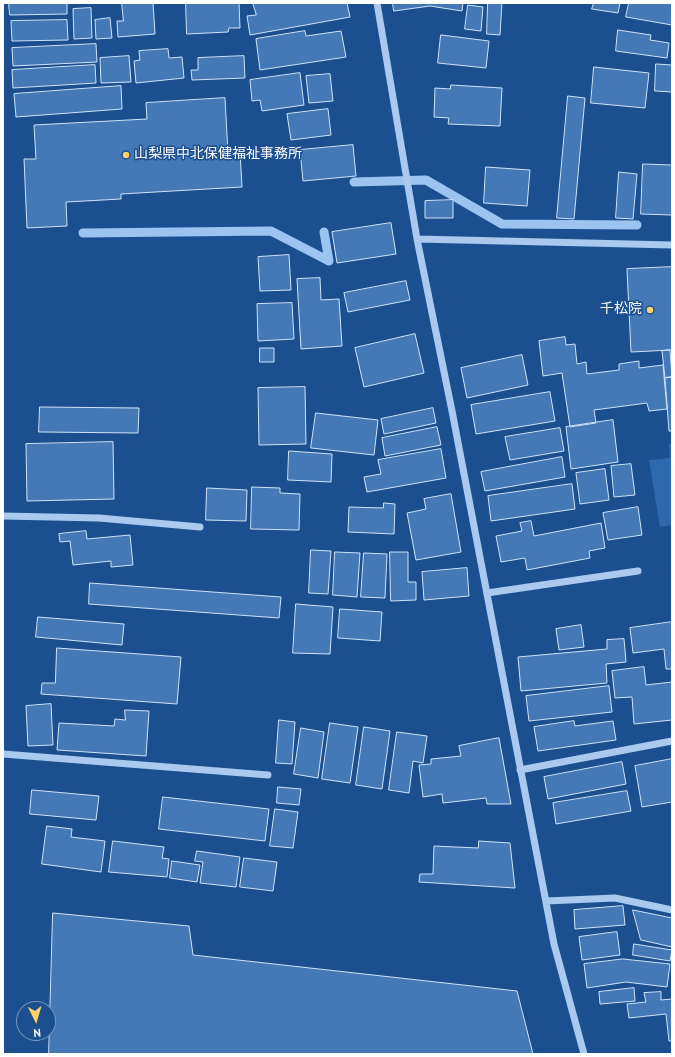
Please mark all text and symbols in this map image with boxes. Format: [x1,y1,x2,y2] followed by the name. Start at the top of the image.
[134,147,302,163] place label: 山梨県中北保健福祉事務所
[121,150,131,160] marker: 山梨県中北保健福祉事務所
[600,302,642,318] place label: 千松院
[645,305,655,315] marker: 千松院
[16,1001,56,1041] north arrow
[32,1025,42,1039] text: N

